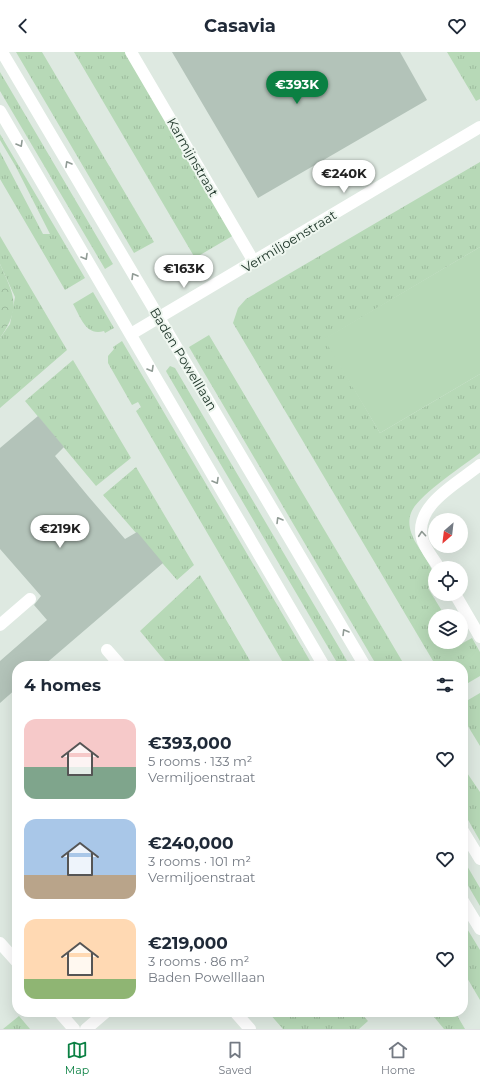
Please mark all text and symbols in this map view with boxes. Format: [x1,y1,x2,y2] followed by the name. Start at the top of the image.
[12,15,34,37] icon: back
[204,15,276,37] text: Casavia
[446,15,468,37] icon: heart
[269,71,325,105] pin: €393K
[275,76,319,92] text: €393K
[164,115,222,199] street label: Karmijnstraat
[15,140,22,147] one-way arrow
[316,160,372,194] pin: €240K
[66,161,73,168] one-way arrow
[321,165,367,181] text: €240K
[239,206,339,276] street label: Vermiljoenstraat
[81,253,88,260] one-way arrow
[156,255,212,289] pin: €163K
[163,260,205,276] text: €163K
[132,273,139,280] one-way arrow
[147,305,221,413] street label: Baden Powelllaan
[146,365,153,372] one-way arrow
[212,477,219,484] one-way arrow
[428,513,468,553] north arrow
[428,513,468,649] map controls
[32,515,88,549] pin: €219K
[277,517,284,525] one-way arrow
[39,520,81,536] text: €219K
[418,530,427,537] one-way arrow
[428,561,468,601] button: locate
[428,609,468,649] button: layers
[343,629,350,636] one-way arrow
[434,674,456,696] icon: filters
[24,675,101,695] text: 4 homes
[148,733,231,753] text: €393,000
[56,735,104,783] icon: home
[434,748,456,770] icon: heart
[148,753,252,769] text: 5 rooms · 133 m²
[148,769,255,785] text: Vermiljoenstraat
[148,833,233,853] text: €240,000
[56,835,104,883] icon: home
[434,848,456,870] icon: heart
[148,853,251,869] text: 3 rooms · 101 m²
[148,869,255,885] text: Vermiljoenstraat
[148,933,228,953] text: €219,000
[56,935,104,983] icon: home
[434,948,456,970] icon: heart
[148,953,249,969] text: 3 rooms · 86 m²
[148,969,265,985] text: Baden Powelllaan
[65,1039,89,1077] tab: Map
[219,1039,252,1077] tab: Saved
[381,1039,415,1077] tab: Home

